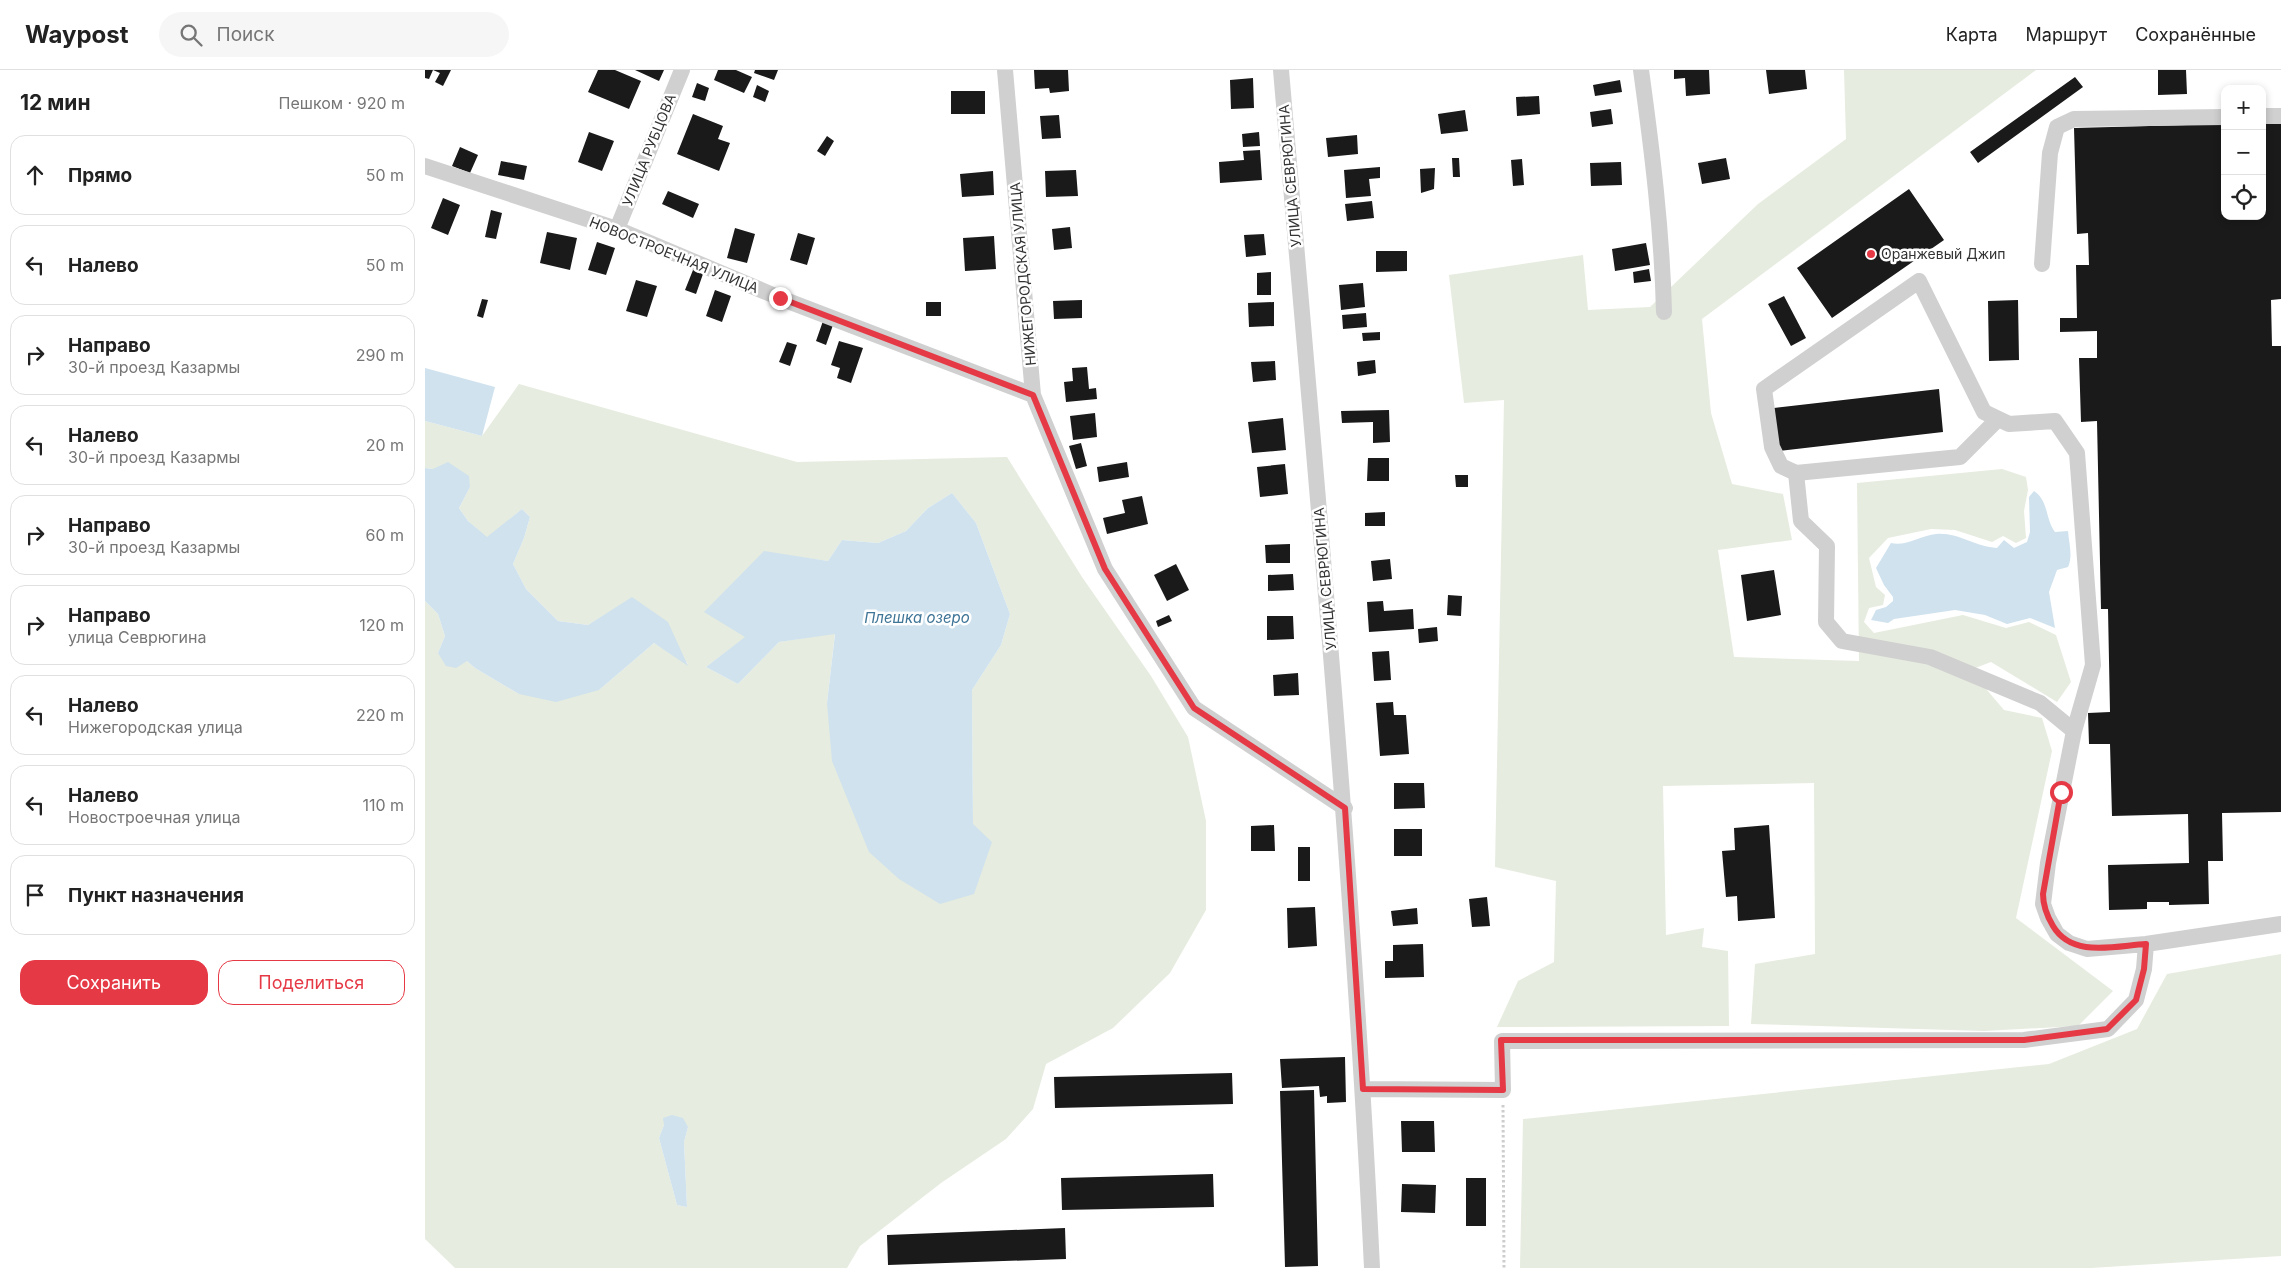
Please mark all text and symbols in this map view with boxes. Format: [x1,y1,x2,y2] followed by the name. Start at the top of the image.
[159,12,509,57] search box
[25,20,129,49] text: Waypost
[177,21,205,49] icon: search
[217,23,274,46] text: Поиск
[1946,24,1998,45] text: Карта
[2026,24,2107,45] text: Маршрут
[2135,24,2256,45] text: Сохранённые
[2221,85,2266,220] map controls
[2221,85,2266,130] button: +
[20,90,90,115] text: 12 мин
[618,91,679,209] street label: УЛИЦА РУБЦОВА
[279,93,405,113] text: Пешком · 920 m
[1275,104,1304,248] street label: УЛИЦА СЕВРЮГИНА
[2221,130,2266,175] button: −
[21,161,49,189] icon: ahead
[68,164,132,187] text: Прямо
[366,165,404,185] text: 50 m
[2221,175,2266,220] button: locate
[1006,181,1039,366] street label: НИЖЕГОРОДСКАЯ УЛИЦА
[587,213,761,296] street label: НОВОСТРОЕЧНАЯ УЛИЦА
[1881,245,2006,262] place label: Оранжевый Джип
[1865,248,1877,260] marker: Оранжевый Джип
[21,251,49,279] icon: left
[68,254,139,277] text: Налево
[366,255,404,275] text: 50 m
[769,287,792,310] route end
[68,334,151,357] text: Направо
[21,341,49,369] icon: right
[356,345,404,365] text: 290 m
[68,357,240,377] text: 30-й проезд Казармы
[68,424,139,447] text: Налево
[21,431,49,459] icon: left
[366,435,404,455] text: 20 m
[68,447,240,467] text: 30-й проезд Казармы
[1310,507,1339,651] street label: УЛИЦА СЕВРЮГИНА
[68,514,151,537] text: Направо
[21,521,49,549] icon: right
[365,525,404,545] text: 60 m
[68,537,240,557] text: 30-й проезд Казармы
[68,604,151,627] text: Направо
[864,608,970,627] water label: Плешка озеро
[21,611,49,639] icon: right
[359,615,404,635] text: 120 m
[68,627,206,647] text: улица Севрюгина
[68,694,139,717] text: Налево
[21,701,49,729] icon: left
[356,705,404,725] text: 220 m
[68,717,243,737] text: Нижегородская улица
[2050,781,2073,804] route start
[68,784,139,807] text: Налево
[21,791,49,819] icon: left
[362,795,404,815] text: 110 m
[68,807,240,827] text: Новостроечная улица
[21,881,49,909] icon: arrive
[68,884,244,907] text: Пункт назначения
[20,960,208,1005] button: Сохранить
[218,960,405,1005] button: Поделиться

